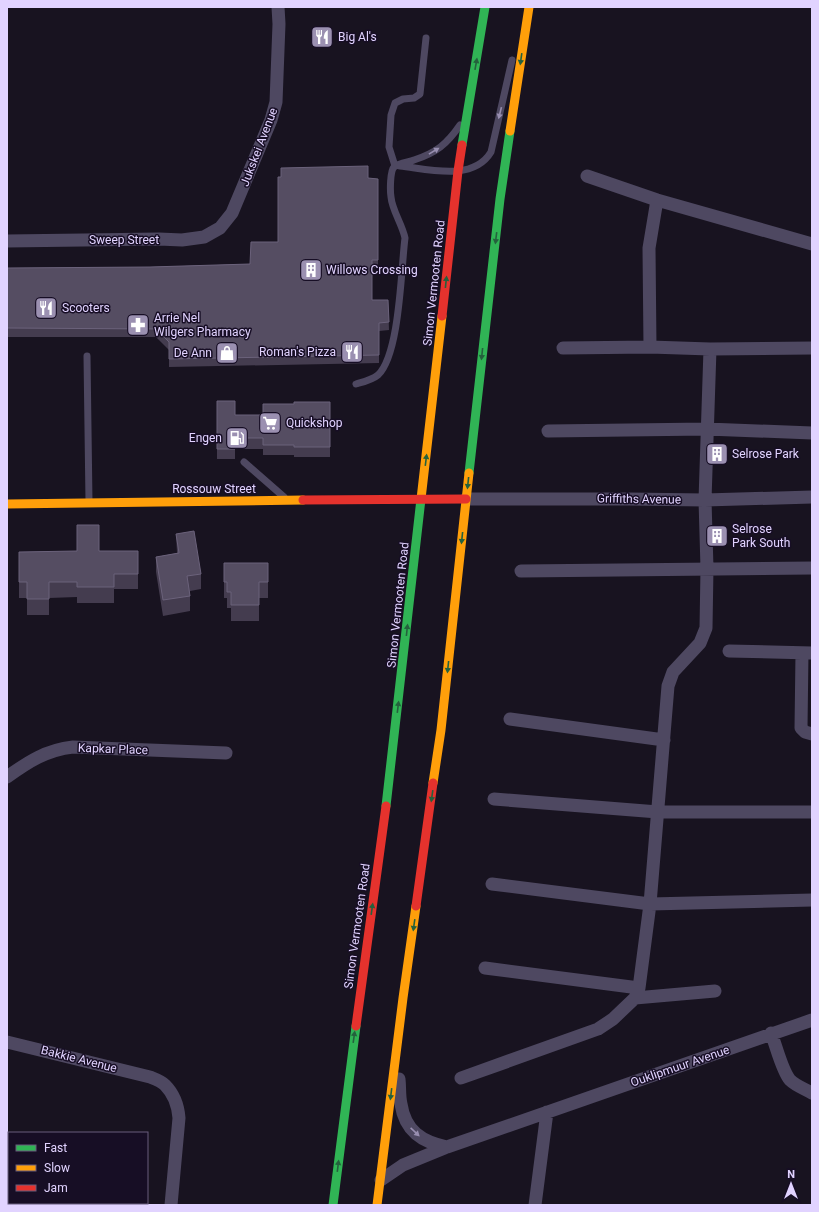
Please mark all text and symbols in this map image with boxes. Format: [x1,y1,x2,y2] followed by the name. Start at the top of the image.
[309,24,335,50] restaurant icon: Big Al's
[338,30,377,44] place label: Big Al's
[518,53,524,66] one-way arrow
[473,58,479,70] one-way arrow
[238,106,280,188] street label: Jukskei Avenue
[497,107,503,119] one-way arrow
[429,147,439,155] one-way arrow
[420,219,448,347] street label: Simon Vermooten Road
[493,232,499,244] one-way arrow
[89,233,159,247] street label: Sweep Street
[298,257,324,283] building icon: Willows Crossing
[326,263,418,277] place label: Willows Crossing
[443,276,449,288] one-way arrow
[33,295,59,321] restaurant icon: Scooters
[62,301,110,315] place label: Scooters
[154,311,251,339] place label: Arrie Nel Wilgers Pharmacy
[125,312,151,338] pharmacy icon: Arrie Nel Wilgers Pharmacy
[339,339,365,365] restaurant icon: Roman's Pizza
[214,340,240,366] shop icon: De Ann
[259,345,336,359] place label: Roman's Pizza
[174,346,212,360] place label: De Ann
[479,348,486,360] one-way arrow
[257,410,283,436] supermarket icon: Quickshop
[286,416,343,430] place label: Quickshop
[224,425,250,451] fuel station icon: Engen
[189,431,222,445] place label: Engen
[704,441,730,467] building icon: Selrose Park
[732,447,800,461] place label: Selrose Park
[423,454,429,466] one-way arrow
[465,477,472,489] one-way arrow
[172,482,256,496] street label: Rossouw Street
[597,491,681,507] street label: Griffiths Avenue
[732,522,790,550] place label: Selrose Park South
[704,523,730,549] building icon: Selrose Park South
[459,532,466,544] one-way arrow
[384,541,412,669] street label: Simon Vermooten Road
[404,624,410,636] one-way arrow
[445,661,451,673] one-way arrow
[395,701,401,713] one-way arrow
[78,741,148,757] street label: Kapkar Place
[429,790,435,802] one-way arrow
[341,862,373,990] street label: Simon Vermooten Road
[369,903,375,915] one-way arrow
[411,919,417,931] one-way arrow
[351,1031,357,1043] one-way arrow
[40,1043,118,1075] street label: Bakkie Avenue
[629,1043,731,1089] street label: Ouklipmuur Avenue
[388,1088,395,1100] one-way arrow
[410,1128,420,1137] one-way arrow
[8,1132,148,1204] legend
[44,1141,67,1155] text: Fast
[334,1160,341,1172] one-way arrow
[44,1161,70,1175] text: Slow
[771,1164,811,1204] north arrow
[787,1168,795,1181] text: N
[44,1181,68,1195] text: Jam

